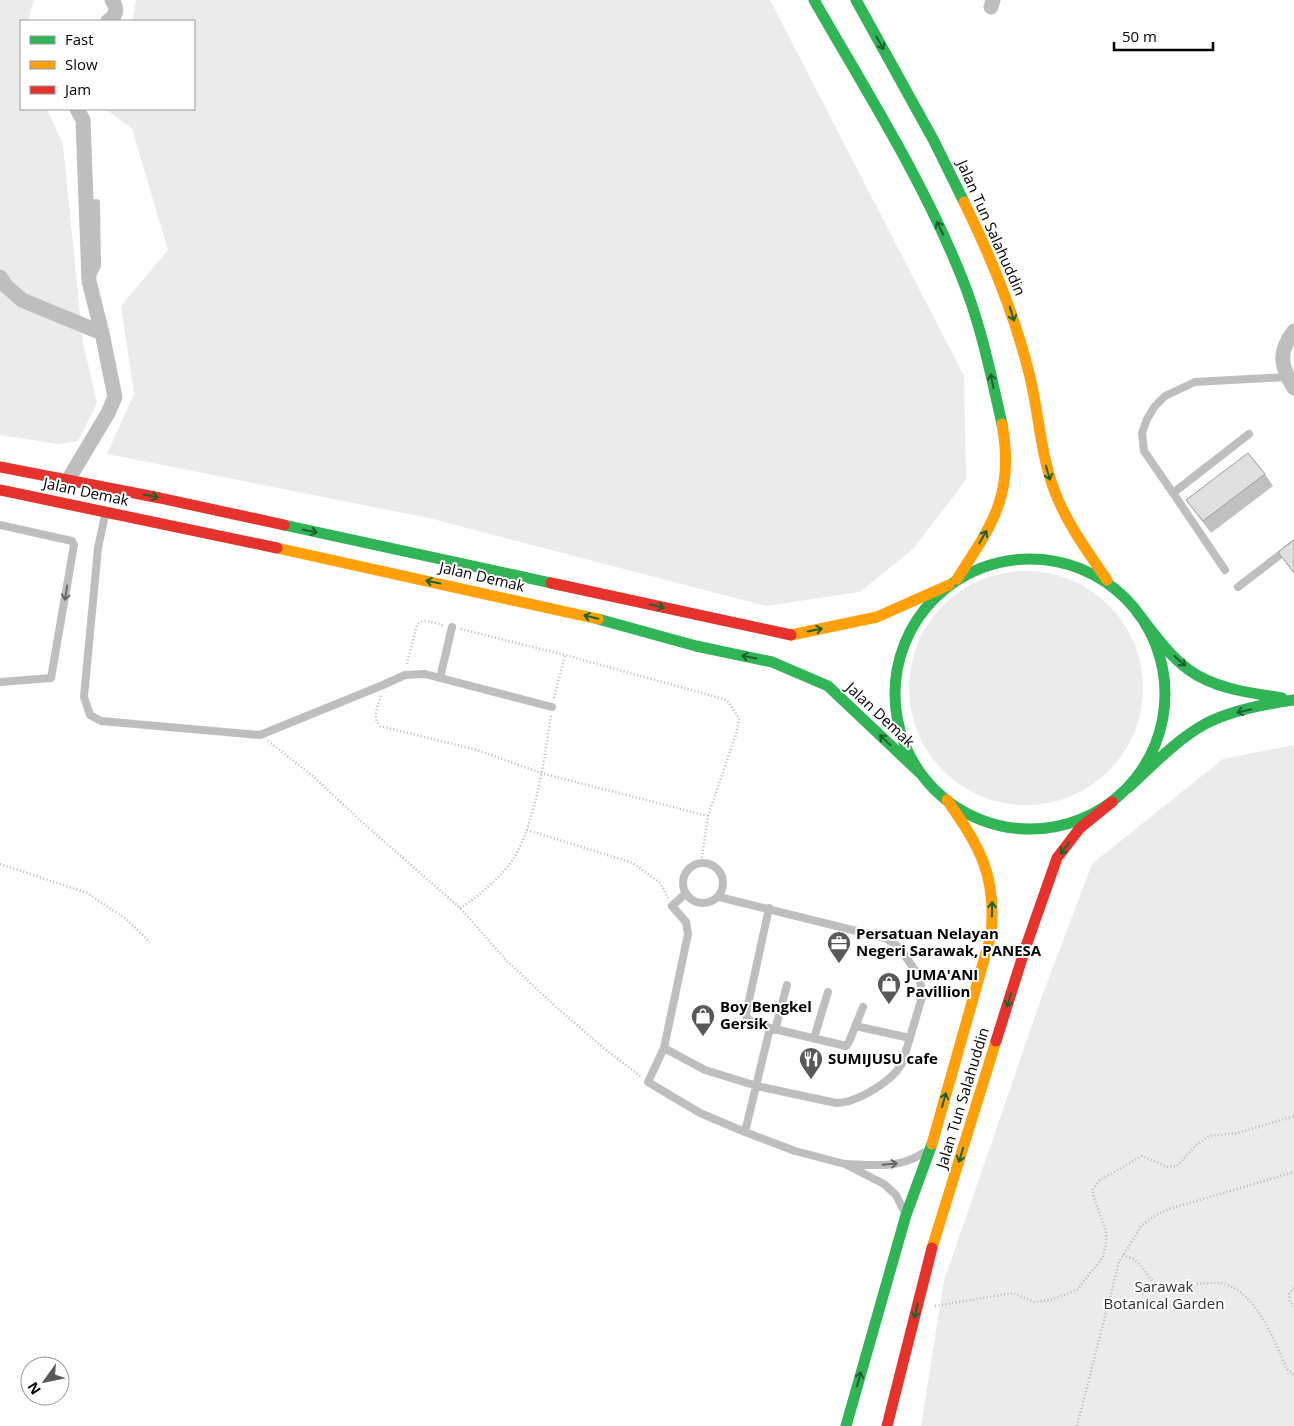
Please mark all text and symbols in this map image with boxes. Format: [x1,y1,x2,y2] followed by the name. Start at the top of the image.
[20,20,195,110] legend
[1114,20,1213,52] scale bar
[1122,26,1157,46] text: 50 m
[65,29,94,49] text: Fast
[875,35,885,50] one-way arrow
[65,54,98,74] text: Slow
[63,79,91,99] text: Jam
[952,155,1031,299] street label: Jalan Tun Salahuddin
[934,221,944,236] one-way arrow
[1007,306,1017,322] one-way arrow
[987,373,997,389] one-way arrow
[1044,464,1054,480] one-way arrow
[40,472,131,510] street label: Jalan Demak
[142,492,158,502] one-way arrow
[301,527,317,536] one-way arrow
[978,531,988,545] one-way arrow
[436,556,527,596] street label: Jalan Demak
[425,576,441,586] one-way arrow
[60,585,70,601] one-way arrow
[648,602,664,611] one-way arrow
[584,612,600,621] one-way arrow
[807,625,823,634] one-way arrow
[741,652,757,662] one-way arrow
[1174,655,1187,667] one-way arrow
[841,676,919,751] street label: Jalan Demak
[1237,706,1253,716] one-way arrow
[879,734,891,746] one-way arrow
[1059,841,1070,854] one-way arrow
[988,901,997,917] one-way arrow
[856,923,1042,960] place label: Persatuan Nelayan Negeri Sarawak, PANESA
[826,930,852,964] office icon: Persatuan Nelayan Negeri Sarawak, PANESA
[904,964,978,1001] place label: JUMA'ANI Pavillion
[876,971,902,1005] shop icon: JUMA'ANI Pavillion
[1004,991,1013,1007] one-way arrow
[720,996,812,1033] place label: Boy Bengkel Gersik
[690,1003,716,1037] shop icon: Boy Bengkel Gersik
[930,1025,993,1173] street label: Jalan Tun Salahuddin
[798,1046,824,1080] restaurant icon: SUMIJUSU cafe
[828,1048,938,1068] place label: SUMIJUSU cafe
[940,1092,950,1108] one-way arrow
[955,1146,965,1162] one-way arrow
[882,1159,898,1169] one-way arrow
[1104,1276,1224,1313] park label: Sarawak Botanical Garden
[911,1302,920,1318] one-way arrow
[20,1356,70,1406] north arrow
[855,1372,865,1388] one-way arrow
[23,1378,45,1398] text: N

